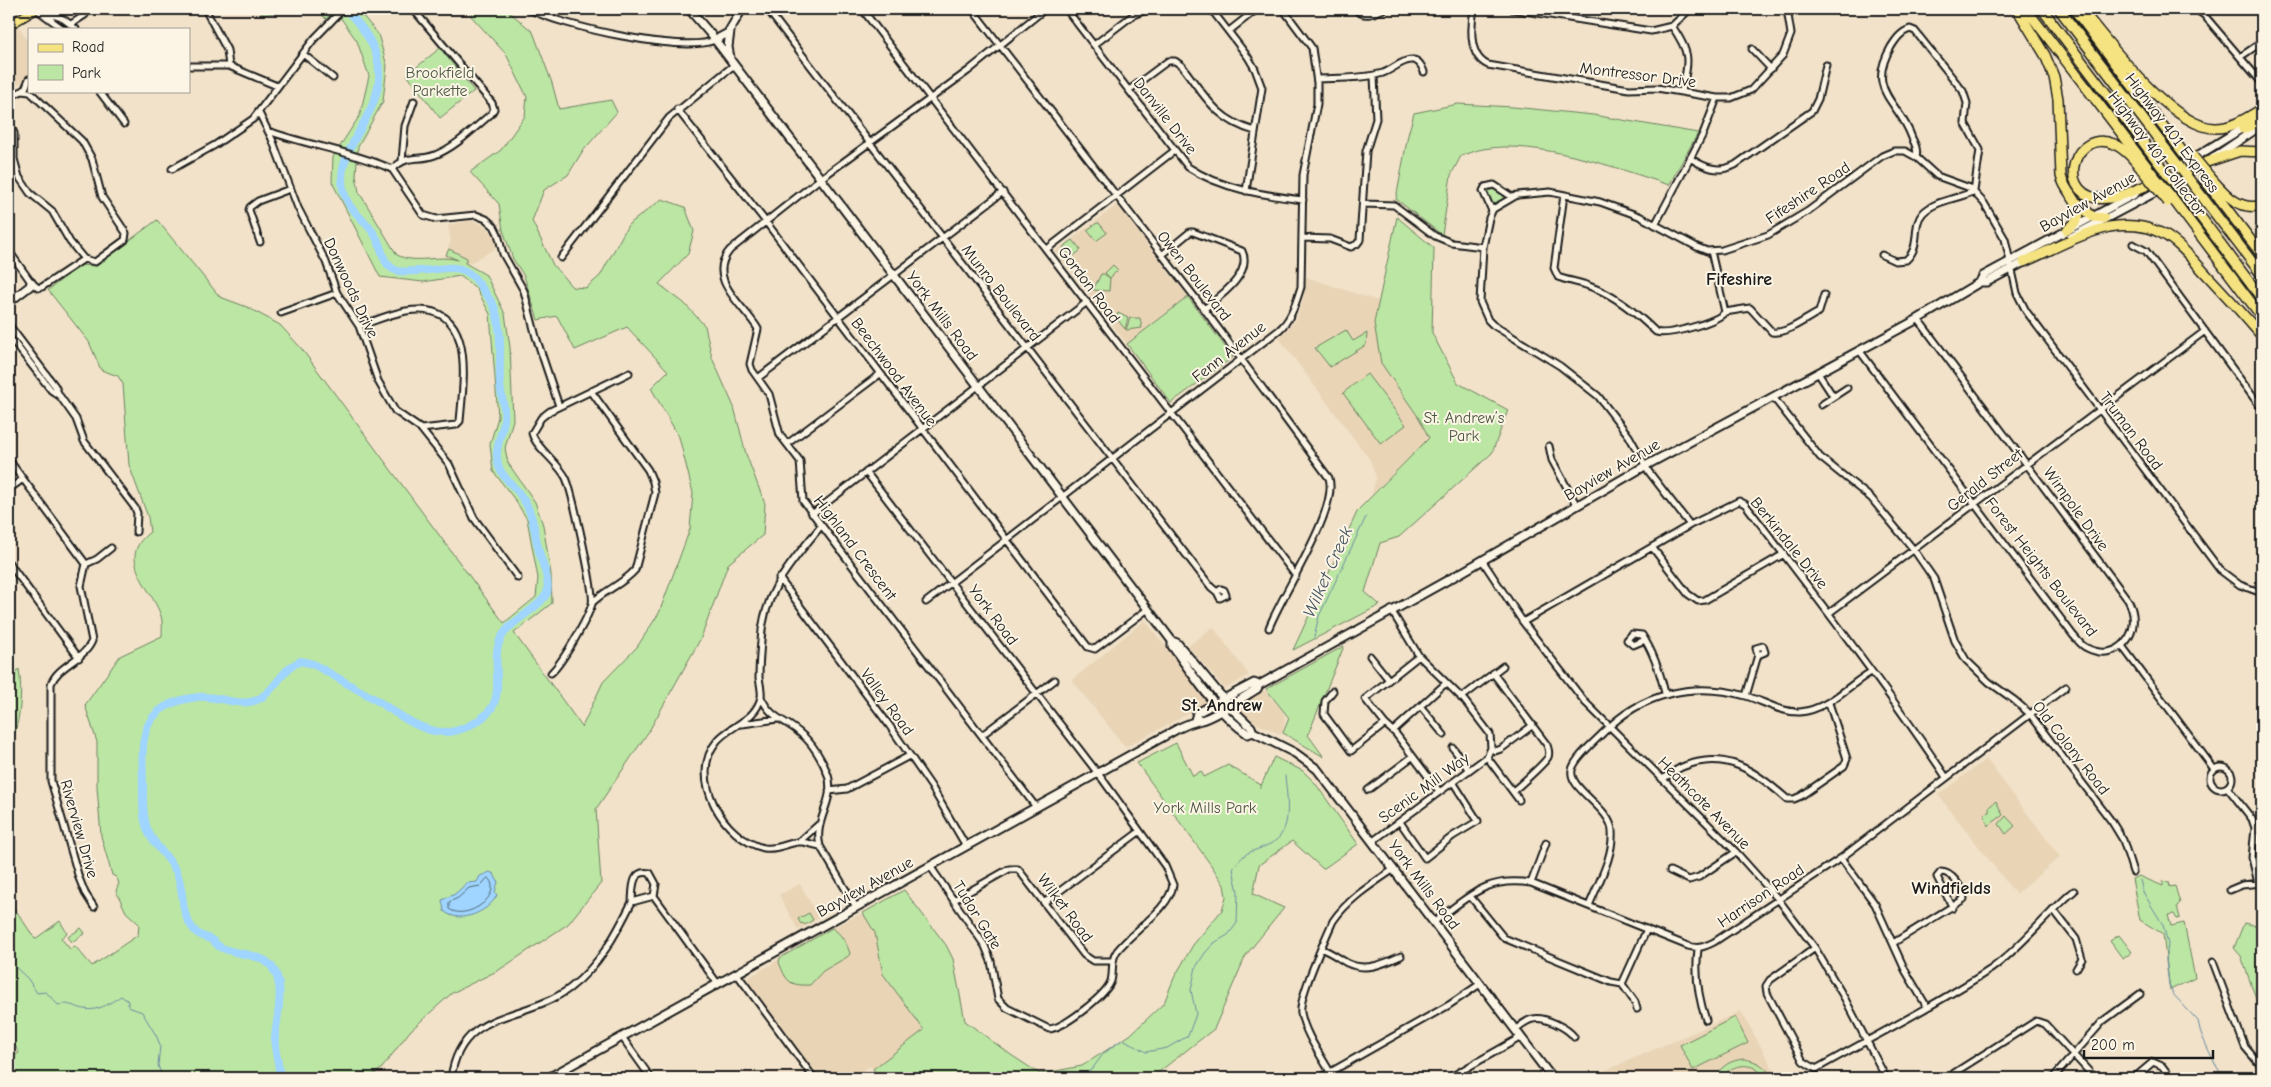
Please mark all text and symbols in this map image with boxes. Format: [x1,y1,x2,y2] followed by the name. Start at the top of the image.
[28,28,190,92] legend
[72,38,104,56] text: Road
[1579,59,1697,91] street label: Montressor Drive
[72,64,101,82] text: Park
[406,64,474,100] park label: Brookfield Parkette
[2121,70,2223,196] street label: Highway 401 Express
[1129,74,1201,158] street label: Danville Drive
[2104,88,2210,220] street label: Highway 401 Collector
[1762,158,1854,228] street label: Fifeshire Road
[2037,168,2139,236] street label: Bayview Avenue
[1153,228,1235,324] street label: Owen Boulevard
[320,235,382,341] street label: Donwoods Drive
[958,241,1044,345] street label: Munro Boulevard
[1054,243,1124,327] street label: Gordon Road
[903,268,981,364] street label: York Mills Road
[1706,269,1772,290] district label: Fifeshire
[847,314,941,430] street label: Beechwood Avenue
[1189,318,1269,386] street label: Fenn Avenue
[2096,388,2166,474] street label: Truman Road
[1423,409,1505,445] park label: St. Andrew’s Park
[1561,435,1663,505] street label: Bayview Avenue
[1944,445,2027,515] street label: Gerald Street
[2040,464,2112,554] street label: Wimpole Drive
[810,492,900,604] street label: Highland Crescent
[1747,494,1831,592] street label: Berkindale Drive
[1981,494,2101,640] street label: Forest Heights Boulevard
[1299,523,1358,621] water label: Wilket Creek
[964,581,1022,649] street label: York Road
[857,665,917,739] street label: Valley Road
[1181,695,1263,716] district label: St. Andrew
[2029,698,2113,798] street label: Old Colony Road
[1375,749,1474,827] street label: Scenic Mill Way
[1654,753,1754,853] street label: Heathcote Avenue
[56,778,102,880] street label: Riverview Drive
[1153,799,1257,817] park label: York Mills Park
[1385,837,1463,933] street label: York Mills Road
[814,853,916,921] street label: Bayview Avenue
[1715,861,1807,931] street label: Harrison Road
[1033,870,1097,946] street label: Wilket Road
[949,878,1005,952] street label: Tudor Gate
[1911,878,1991,899] district label: Windfields
[2084,1027,2212,1059] scale bar
[2091,1036,2135,1054] text: 200 m

